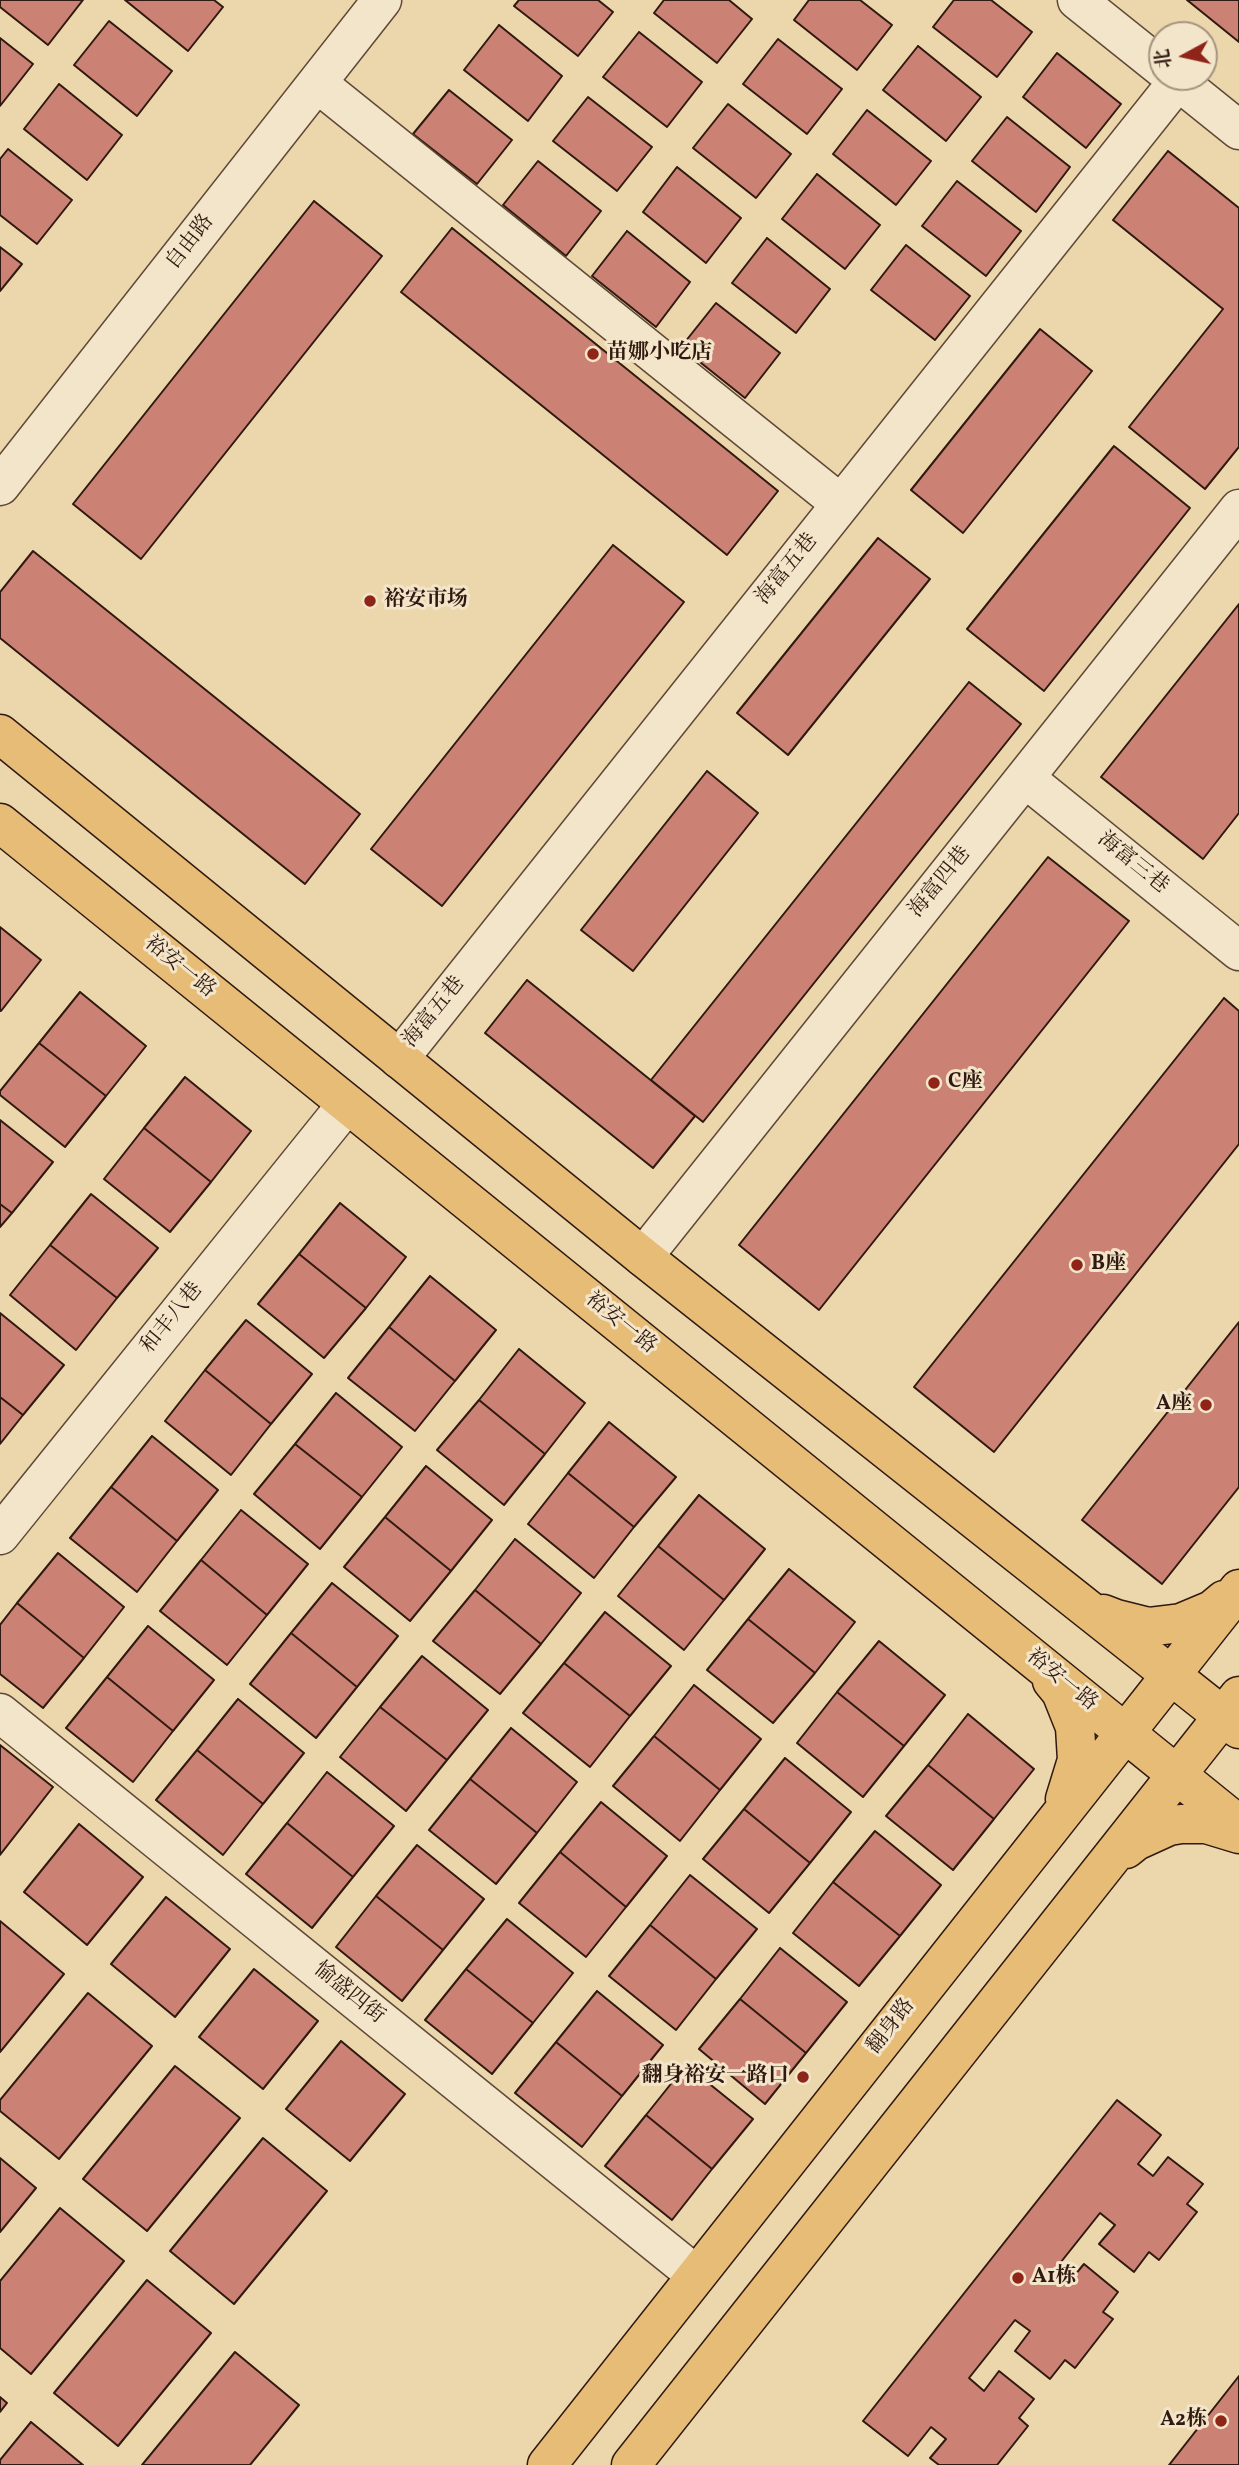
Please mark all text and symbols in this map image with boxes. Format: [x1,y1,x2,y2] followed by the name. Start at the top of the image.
[1148,21,1218,91] north arrow
[1150,47,1178,70] text: 北
[162,210,220,276] street label: 自由路
[607,341,712,367] place label: 苗娜小吃店
[585,346,601,362] marker: 苗娜小吃店
[752,529,824,611] street label: 海富五巷
[384,588,468,614] place label: 裕安市场
[362,593,378,609] marker: 裕安市场
[1091,828,1173,900] street label: 海富三巷
[905,842,977,924] street label: 海富四巷
[138,932,220,1004] street label: 裕安一路
[399,972,471,1054] street label: 海富五巷
[948,1070,983,1096] place label: C座
[926,1075,942,1091] marker: C座
[1091,1252,1126,1278] place label: B座
[1069,1257,1085,1273] marker: B座
[137,1278,209,1360] street label: 和丰八巷
[579,1288,661,1360] street label: 裕安一路
[1156,1392,1192,1418] place label: A座
[1198,1397,1214,1413] marker: A座
[1020,1645,1102,1717] street label: 裕安一路
[307,1958,389,2030] street label: 愉盛四街
[863,1994,921,2060] street label: 翻身路
[642,2064,789,2090] place label: 翻身裕安一路口
[795,2069,811,2085] marker: 翻身裕安一路口
[1032,2265,1076,2291] place label: A1栋
[1010,2270,1026,2286] marker: A1栋
[1160,2408,1207,2434] place label: A2栋
[1213,2413,1229,2429] marker: A2栋

